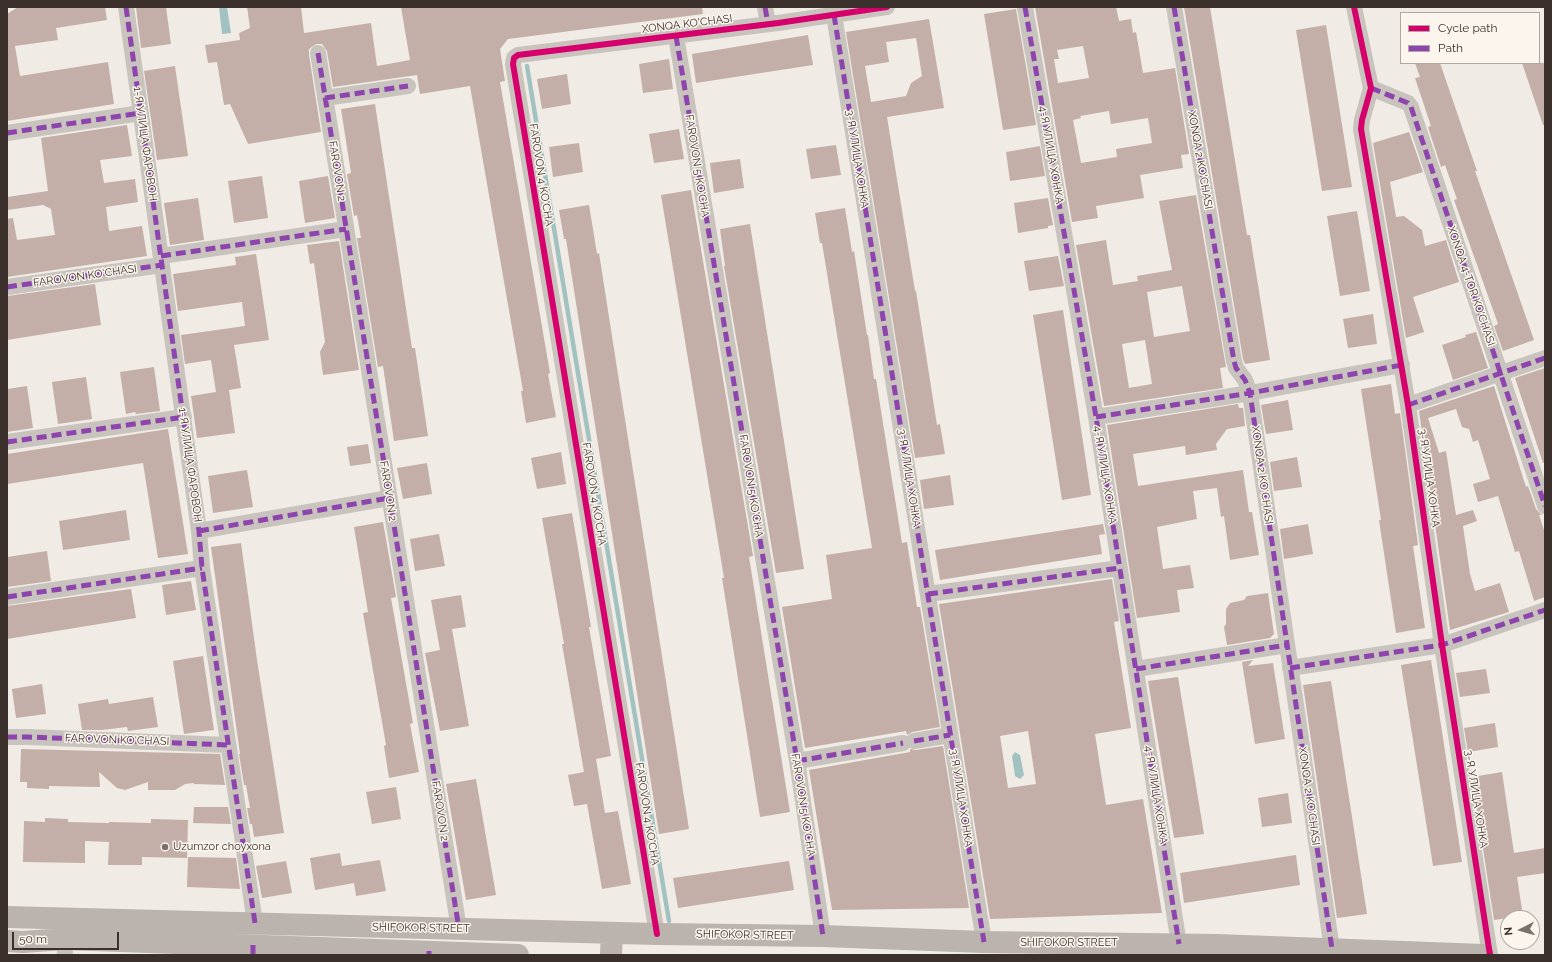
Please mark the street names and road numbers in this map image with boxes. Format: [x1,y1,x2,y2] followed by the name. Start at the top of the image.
[641,12,733,36] street label: XONQA KO'CHASI
[130,86,160,202] street label: 1-Я УЛИЦА ФАРОВОН
[1036,105,1066,205] street label: 4-Я УЛИЦА ХОНКА
[843,109,871,209] street label: 3-Я УЛИЦА ХОНКА
[1185,110,1215,210] street label: XONQA 2 KO'CHASI
[682,114,712,218] street label: FAROVON 5 KO'CHA
[526,123,556,227] street label: FAROVON 4 KO'CHA
[326,140,348,202] street label: FAROVON 2
[1444,224,1498,348] street label: XONQA 4-TOR KO'CHASI
[32,262,138,290] street label: FAROVON KO'CHASI
[175,407,205,523] street label: 1-Я УЛИЦА ФАРОВОН
[1091,425,1119,525] street label: 4-Я УЛИЦА ХОНКА
[1249,425,1275,525] street label: XONQA 2 KO'CHASI
[895,428,923,528] street label: 3-Я УЛИЦА ХОНКА
[1416,428,1442,528] street label: 3-Я УЛИЦА ХОНКА
[736,434,766,538] street label: FAROVON 5 KO'CHA
[579,442,609,546] street label: FAROVON 4 KO'CHA
[377,460,399,522] street label: FAROVON 2
[65,732,169,748] street label: FAROVON KO'CHASI
[1142,745,1170,845] street label: 4-Я УЛИЦА ХОНКА
[1296,746,1322,846] street label: XONQA 2 KO'CHASI
[947,748,975,848] street label: 3-Я УЛИЦА ХОНКА
[1462,749,1490,849] street label: 3-Я УЛИЦА ХОНКА
[788,753,818,857] street label: FAROVON 5 KO'CHA
[632,762,662,866] street label: FAROVON 4 KO'CHA
[429,780,451,842] street label: FAROVON 2
[372,921,470,935] street label: SHIFOKOR STREET
[696,928,794,942] street label: SHIFOKOR STREET
[1020,936,1118,950] street label: SHIFOKOR STREET

